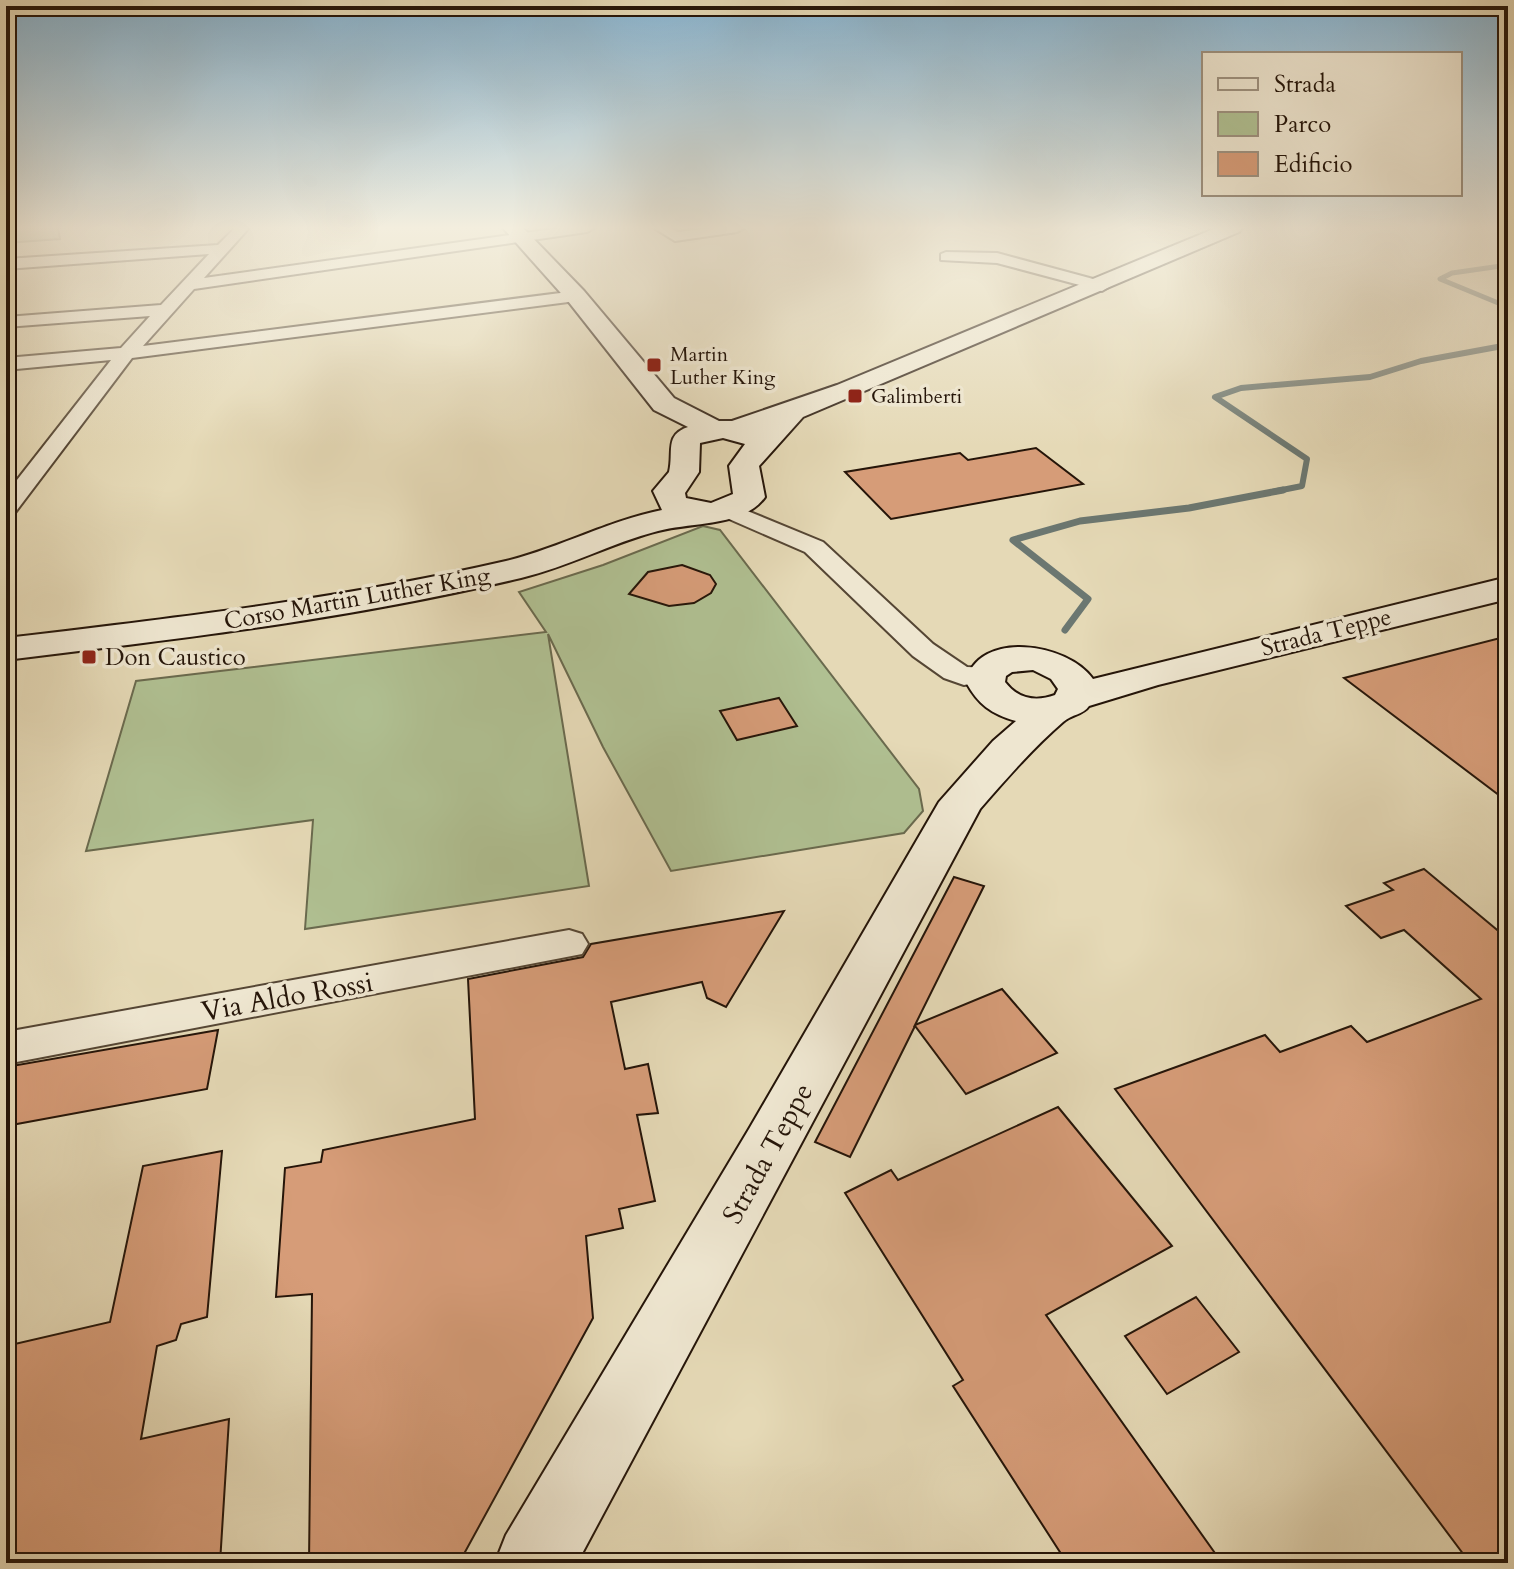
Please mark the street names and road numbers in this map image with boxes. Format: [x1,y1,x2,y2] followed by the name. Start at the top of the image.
[221,559,493,638] street label: Corso Martin Luther King
[1257,600,1395,665] street label: Strada Teppe
[198,963,376,1031] street label: Via Aldo Rossi
[714,1076,822,1231] street label: Strada Teppe

